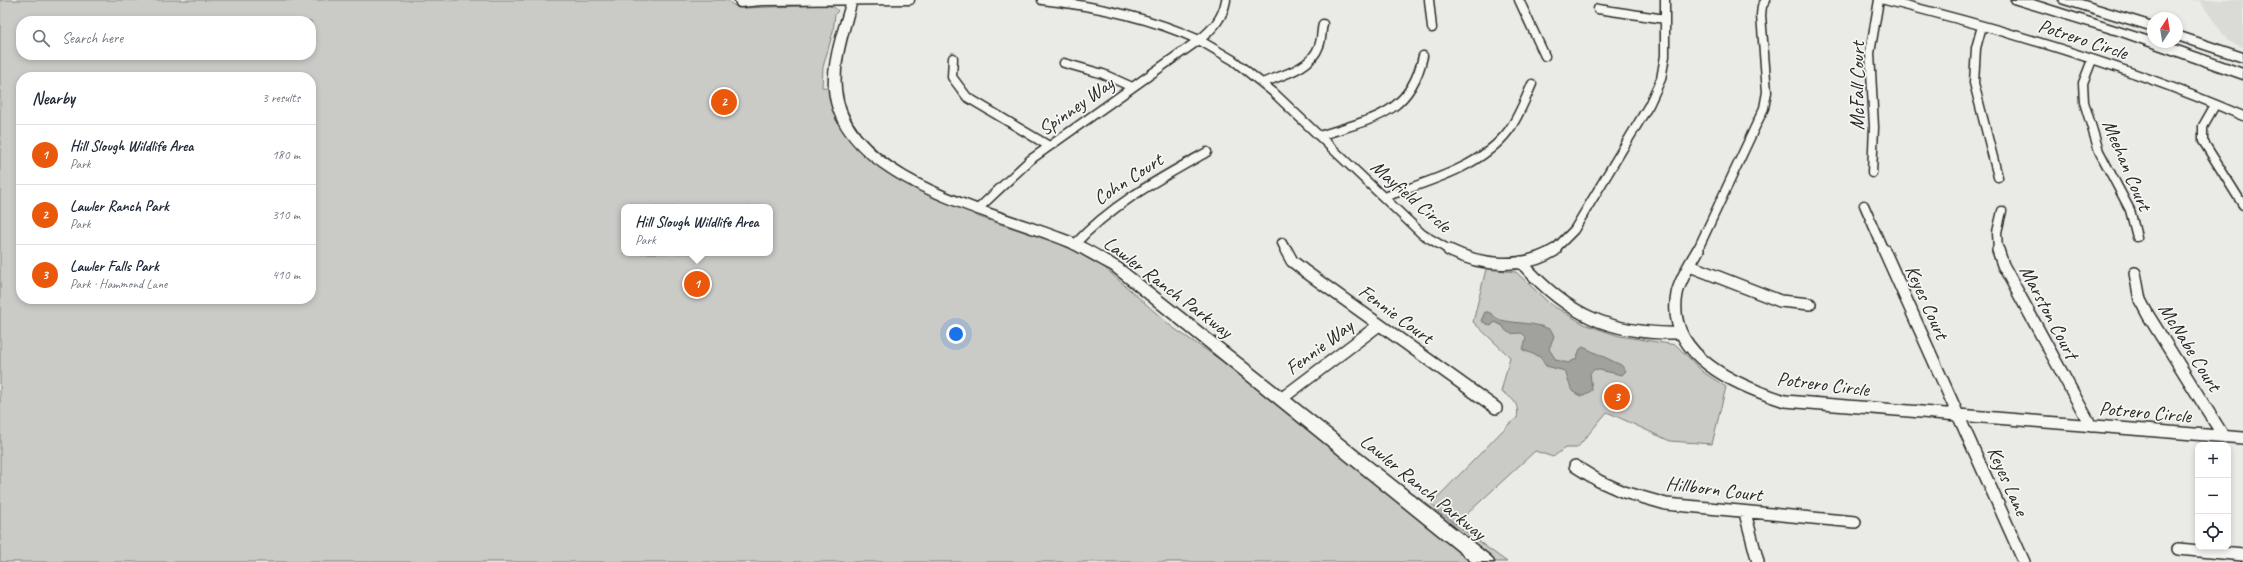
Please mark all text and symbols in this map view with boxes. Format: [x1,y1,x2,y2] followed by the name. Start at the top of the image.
[2147,12,2183,48] north arrow
[2035,13,2132,66] street label: Potrero Circle
[16,16,316,60] search box
[30,27,52,49] icon: search
[62,29,123,48] text: Search here
[1845,39,1870,130] street label: McFall Court
[1033,70,1120,141] street label: Spinney Way
[711,87,737,117] pin: 2
[32,88,75,109] text: Nearby
[262,90,300,106] text: 3 results
[2097,116,2158,216] street label: Meehan Court
[70,137,194,156] text: Hill Slough Wildlife Area
[1089,146,1169,211] street label: Cohn Court
[42,147,48,163] text: 1
[272,147,300,163] text: 180 m
[1366,154,1458,239] street label: Mayfield Circle
[70,156,91,172] text: Park
[70,197,169,216] text: Lawler Ranch Park
[621,204,773,256] popup
[42,207,48,223] text: 2
[272,207,300,223] text: 310 m
[635,213,759,232] text: Hill Slough Wildlife Area
[70,216,91,232] text: Park
[1099,230,1239,345] street label: Lawler Ranch Parkway
[635,232,656,248] text: Park
[70,257,159,276] text: Lawler Falls Park
[1900,261,1955,345] street label: Keyes Court
[2014,261,2086,366] street label: Marston Court
[42,267,48,283] text: 3
[272,267,300,283] text: 410 m
[684,269,710,299] pin: 1
[70,276,167,292] text: Park · Hammond Lane
[1354,279,1440,351] street label: Fennie Court
[2153,298,2228,398] street label: McNabe Court
[1280,312,1360,381] street label: Fennie Way
[946,324,966,344] your location
[1776,366,1872,402] street label: Potrero Circle
[1604,382,1630,412] pin: 3
[2098,396,2194,429] street label: Potrero Circle
[1355,428,1493,547] street label: Lawler Ranch Parkway
[2195,442,2231,550] map controls
[2195,442,2231,478] button: +
[1982,443,2035,521] street label: Keyes Lane
[1665,471,1766,508] street label: Hillborn Court
[2195,478,2231,514] button: −
[2195,514,2231,550] button: locate

